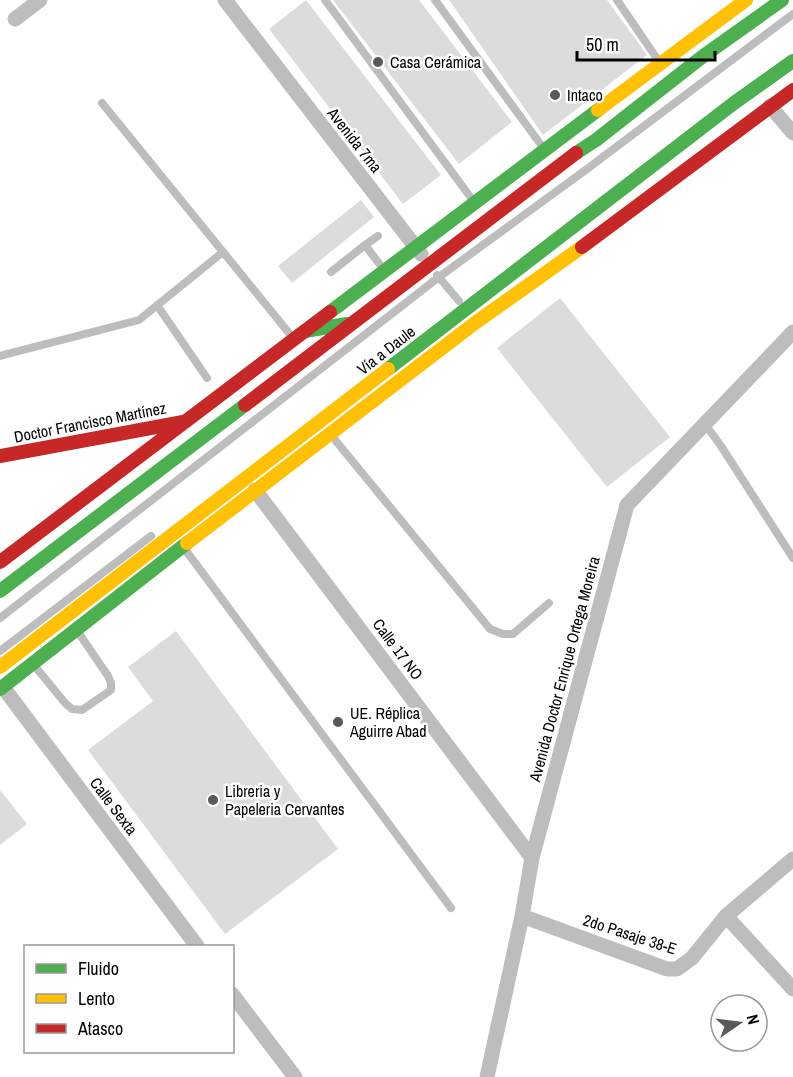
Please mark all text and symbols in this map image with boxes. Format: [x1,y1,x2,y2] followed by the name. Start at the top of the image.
[577,24,715,62] scale bar
[586,32,619,57] text: 50 m
[390,51,482,73] place label: Casa Cerámica
[371,55,385,69] marker: Casa Cerámica
[567,84,603,106] place label: Intaco
[548,88,562,102] marker: Intaco
[322,102,388,178] street label: Avenida 7ma
[352,320,420,380] street label: Vía a Daule
[12,396,168,448] street label: Doctor Francisco Martínez
[523,553,605,785] street label: Avenida Doctor Enrique Ortega Moreira
[368,614,428,684] street label: Calle 17 NO
[349,702,427,742] place label: UE. Réplica Aguirre Abad
[331,715,345,729] marker: UE. Réplica Aguirre Abad
[85,773,143,840] street label: Calle Sexta
[225,780,345,820] place label: Libreria y Papeleria Cervantes
[206,793,220,807] marker: Libreria y Papeleria Cervantes
[580,909,680,959] street label: 2do Pasaje 38-E
[24,945,234,1053] legend
[78,956,119,981] text: Fluido
[78,986,115,1011] text: Lento
[709,993,769,1053] north arrow
[742,1012,765,1027] text: N
[77,1016,123,1041] text: Atasco

